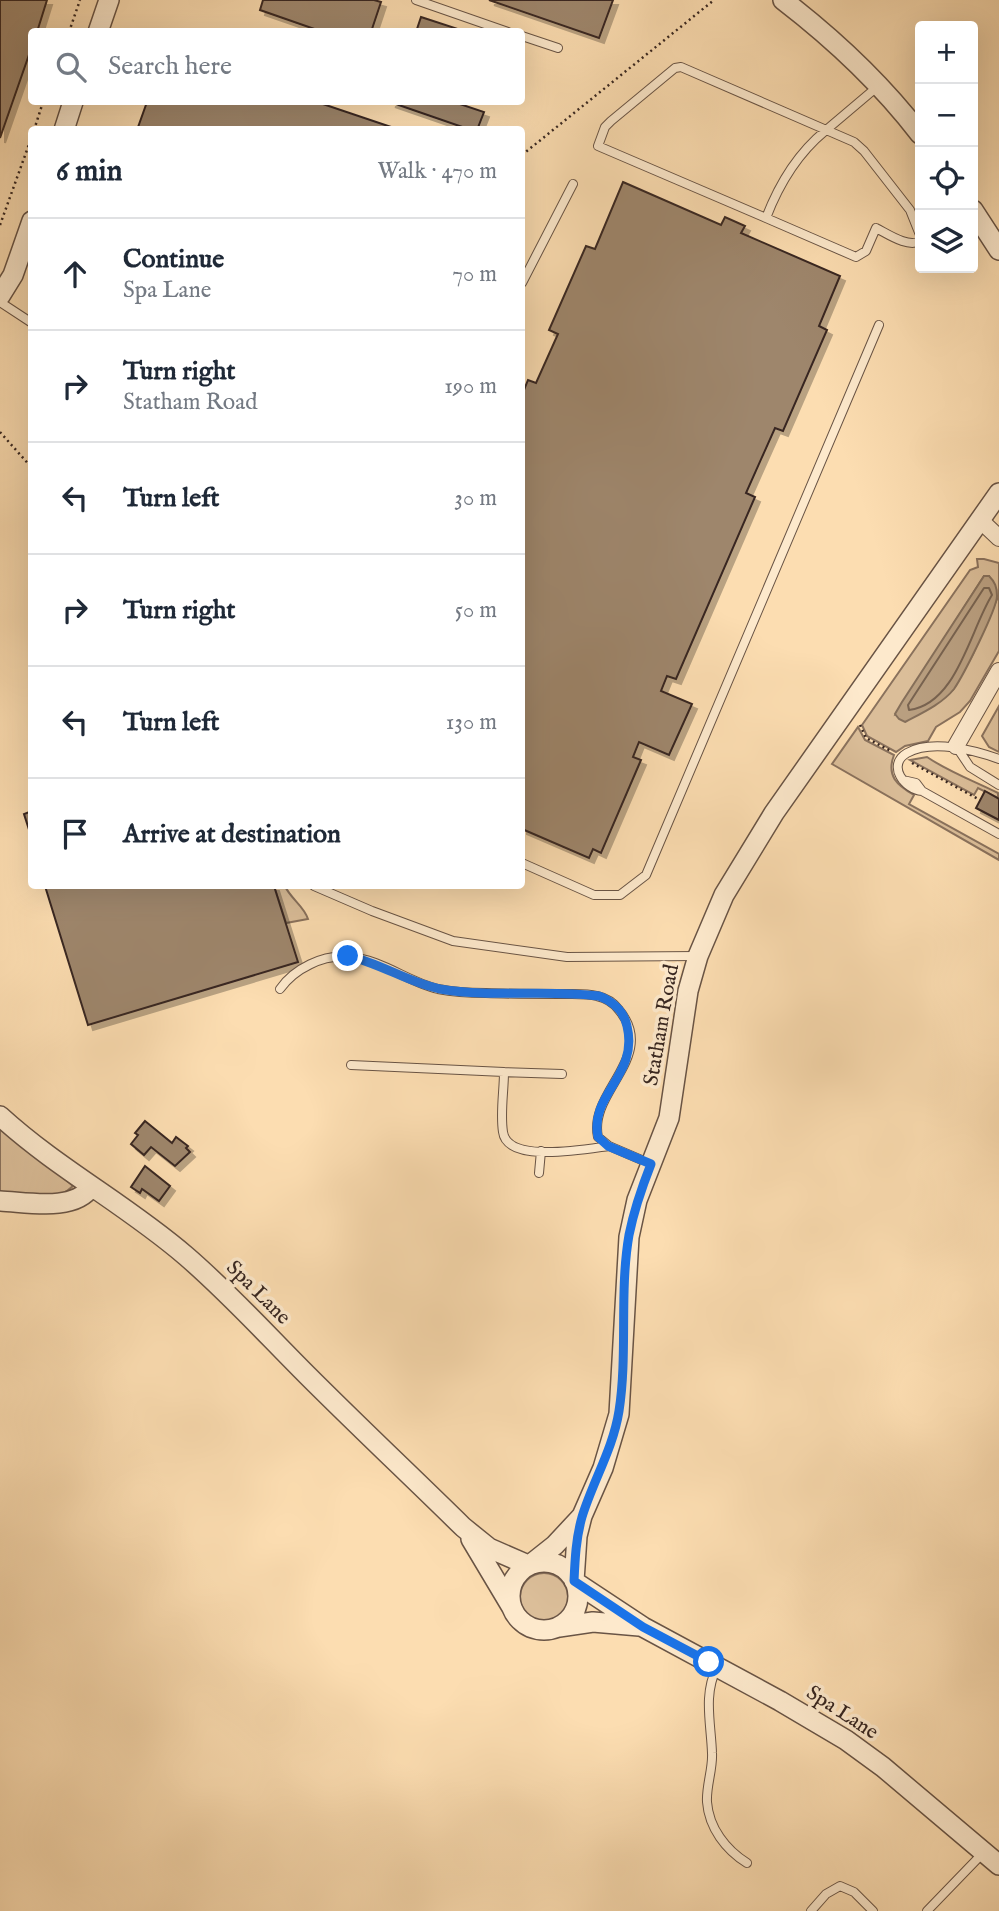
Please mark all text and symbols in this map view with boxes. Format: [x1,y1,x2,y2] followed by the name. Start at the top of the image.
[915,21,978,273] map controls
[915,21,978,84] button: +
[28,28,525,105] search box
[52,48,90,86] icon: search
[108,50,232,83] text: Search here
[915,84,978,147] button: −
[915,147,978,210] button: locate
[56,153,122,191] text: 6 min
[377,157,497,186] text: Walk · 470 m
[915,210,978,273] button: layers
[123,243,224,276] text: Continue
[56,255,94,293] icon: ahead
[452,260,497,289] text: 70 m
[123,276,211,305] text: Spa Lane
[123,355,236,388] text: Turn right
[56,367,94,405] icon: right
[444,372,497,401] text: 190 m
[123,388,257,417] text: Statham Road
[56,479,94,517] icon: left
[123,482,220,515] text: Turn left
[454,484,497,513] text: 30 m
[56,591,94,629] icon: right
[123,594,236,627] text: Turn right
[455,596,497,625] text: 50 m
[56,703,94,741] icon: left
[123,706,220,739] text: Turn left
[446,708,497,737] text: 130 m
[56,815,94,853] icon: arrive
[123,818,341,851] text: Arrive at destination
[332,940,363,971] route end
[638,961,686,1088] street label: Statham Road
[220,1255,296,1331] street label: Spa Lane
[693,1646,724,1677] route start
[801,1680,883,1746] street label: Spa Lane

